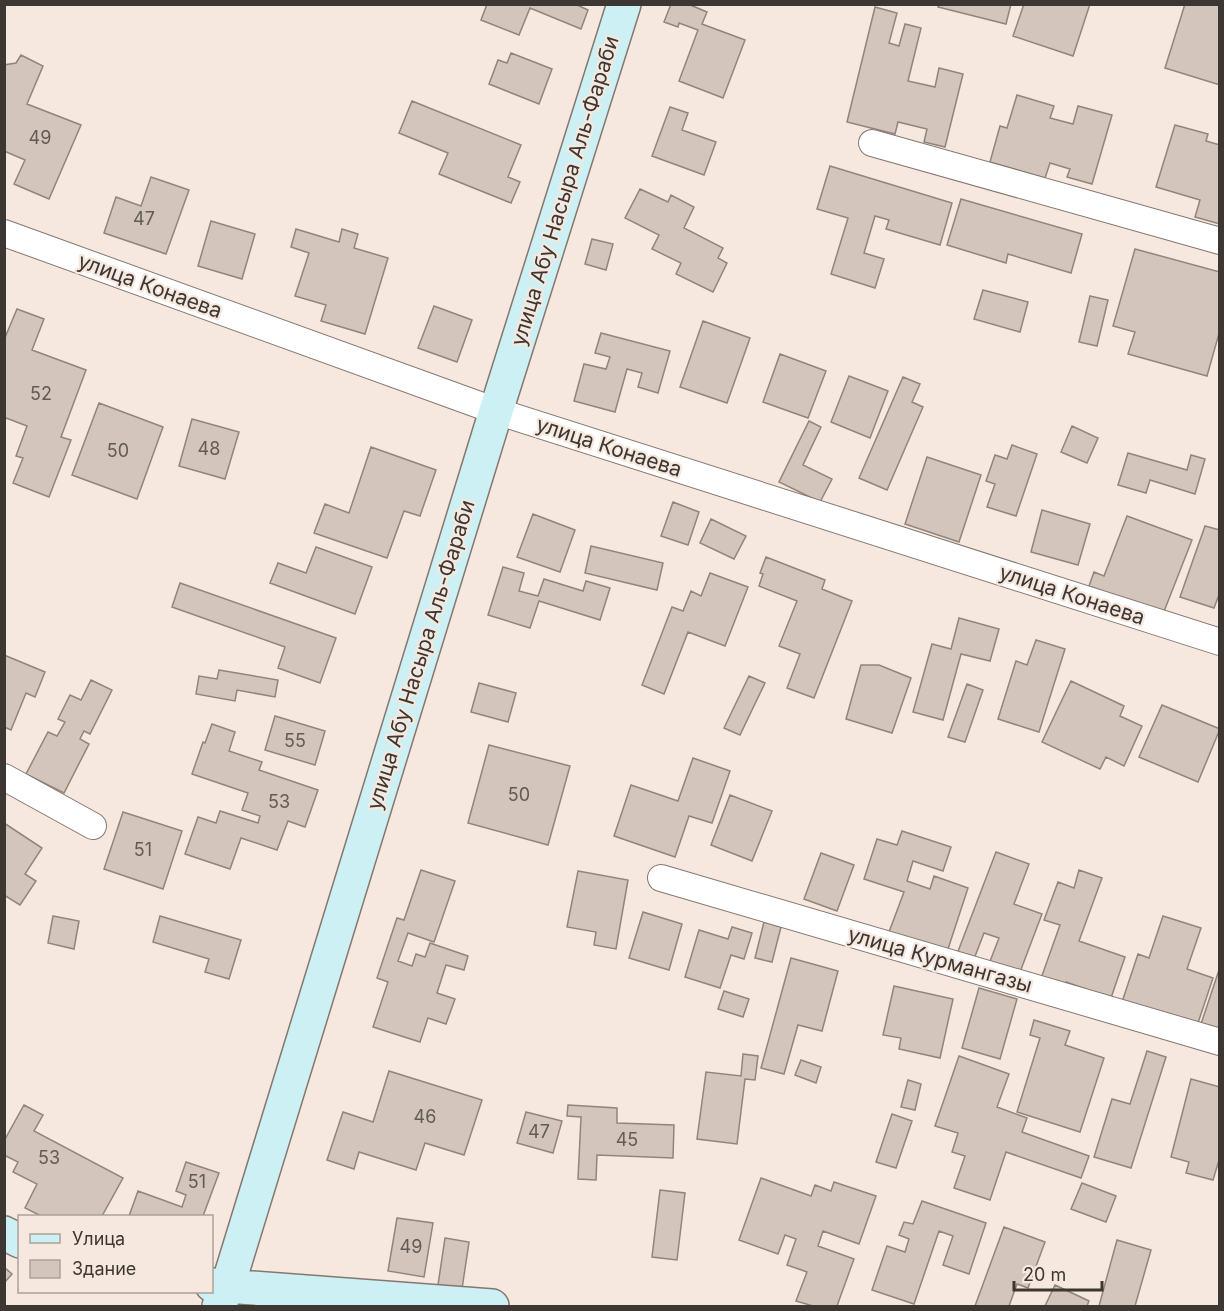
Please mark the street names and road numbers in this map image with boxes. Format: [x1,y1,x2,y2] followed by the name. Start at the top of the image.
[505,33,624,349] street label: улица Абу Насыра Аль-Фараби
[75,248,226,323] street label: улица Конаева
[533,411,685,482] street label: улица Конаева
[361,497,480,813] street label: улица Абу Насыра Аль-Фараби
[996,559,1148,630] street label: улица Конаева
[845,921,1035,998] street label: улица Курмангазы

